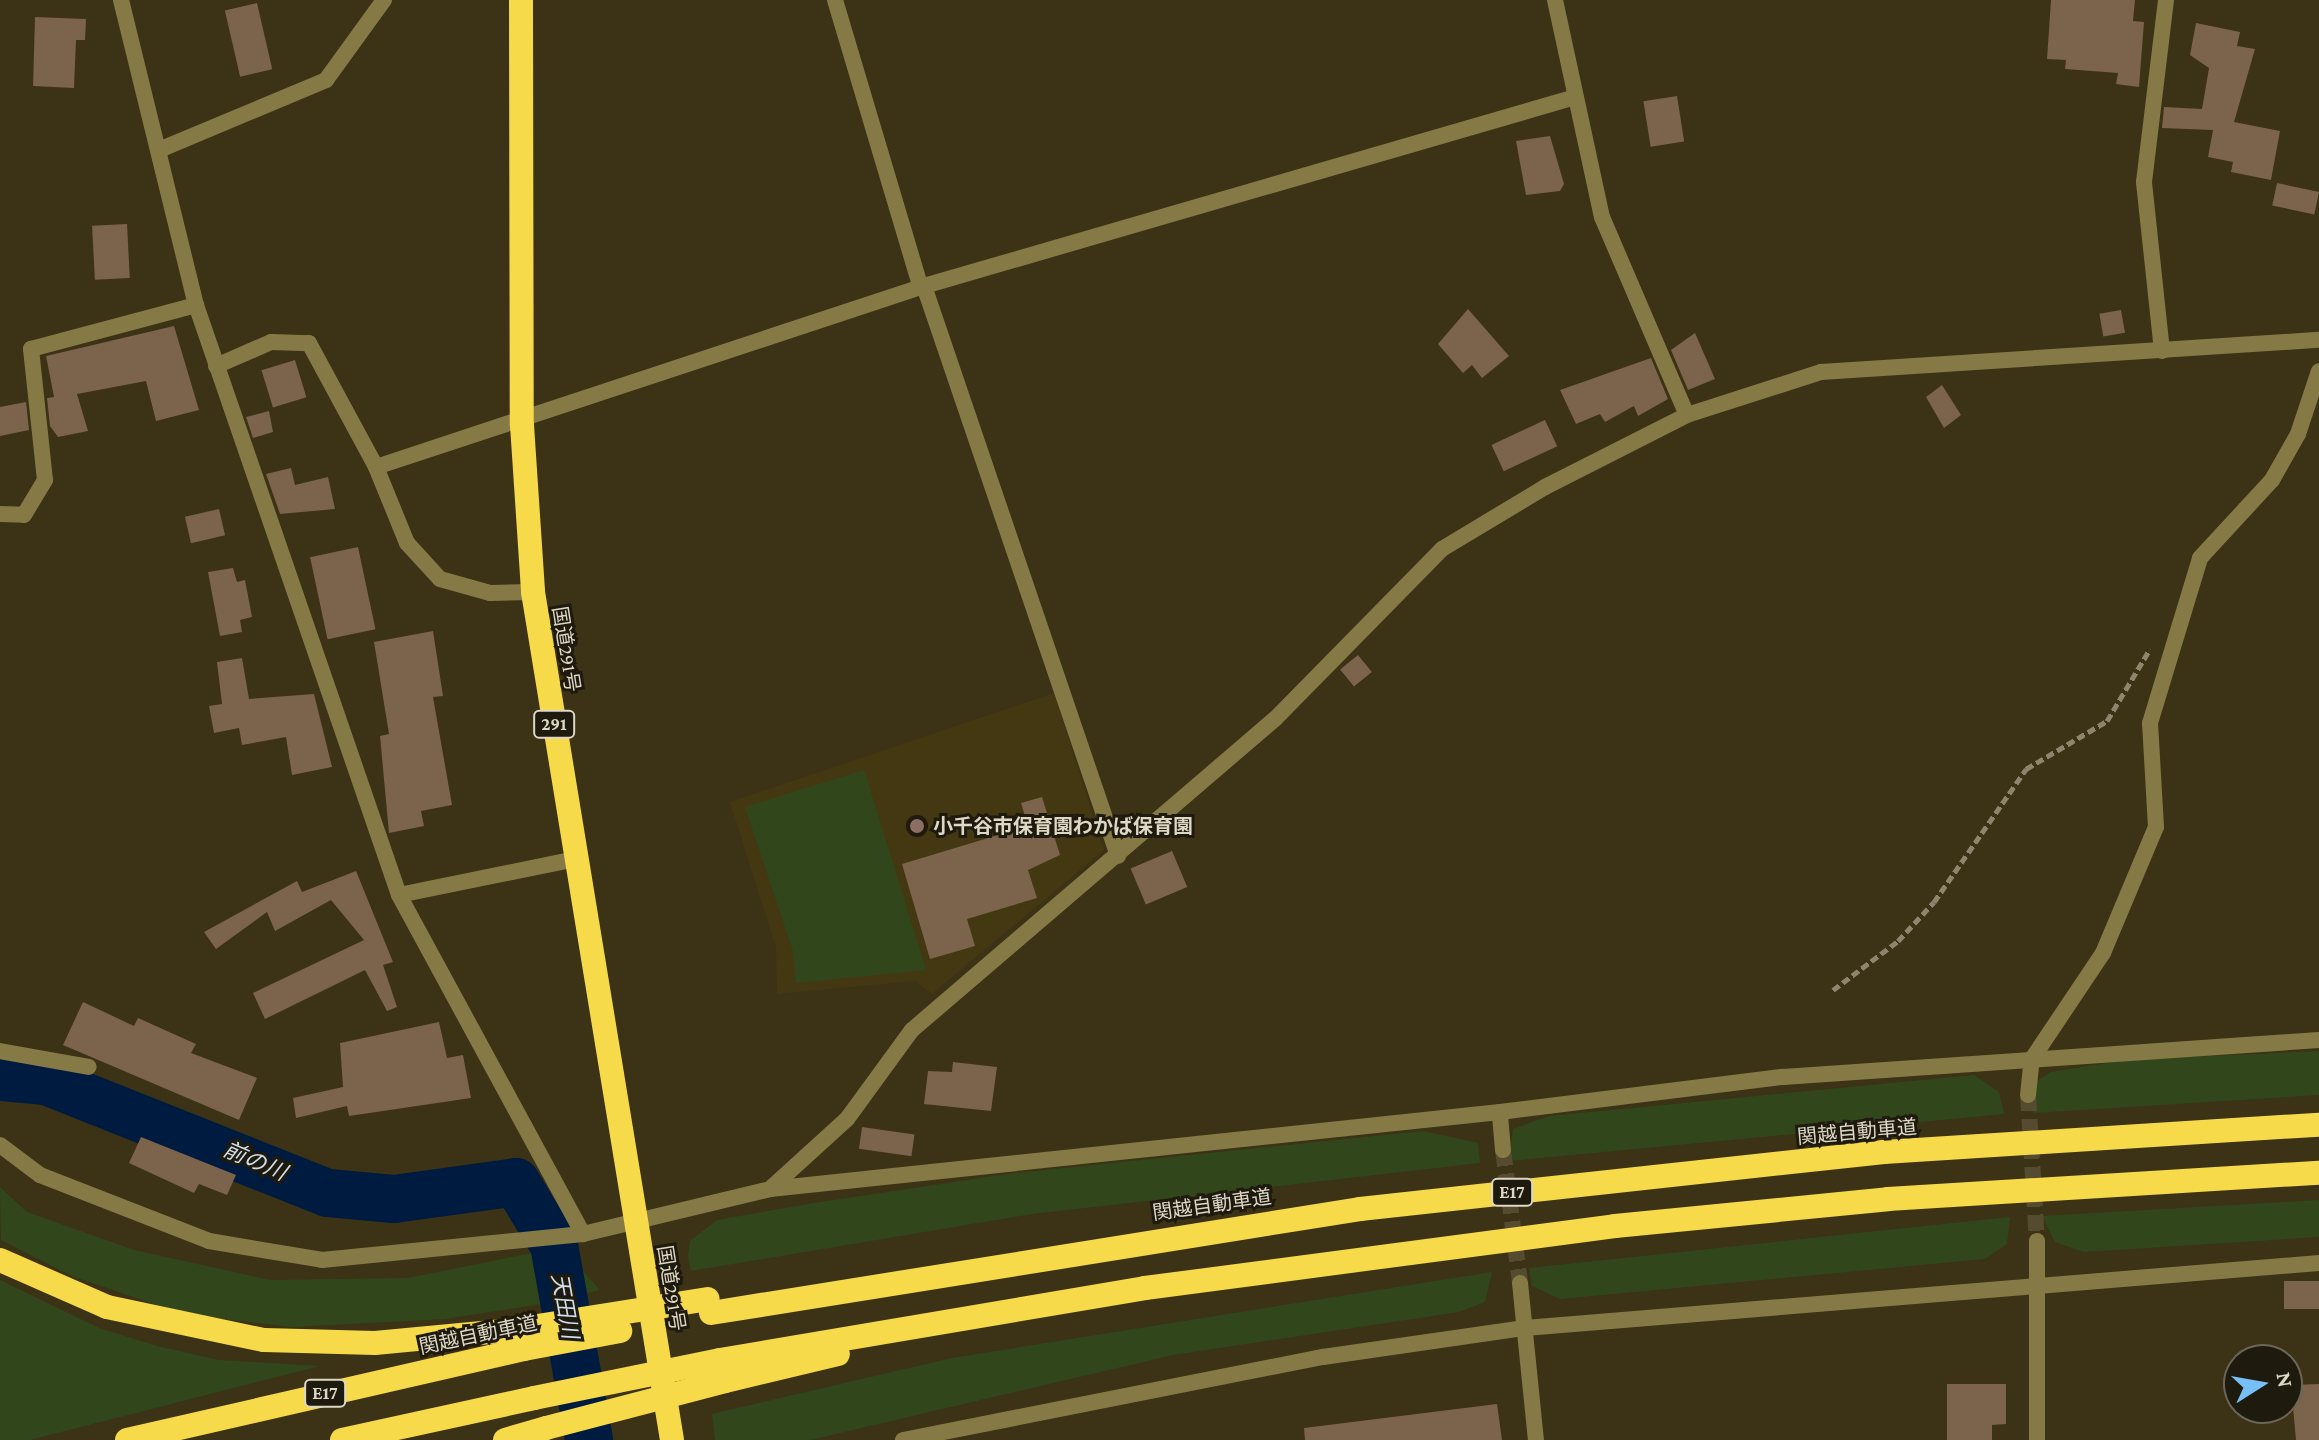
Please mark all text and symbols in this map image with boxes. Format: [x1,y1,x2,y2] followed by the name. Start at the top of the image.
[547,604,585,694] street label: 国道291号
[532,710,576,738] road number: 291
[933,814,1193,838] place label: 小千谷市保育園わかば保育園
[908,817,926,835] marker: 小千谷市保育園わかば保育園
[1796,1115,1918,1149] street label: 関越自動車道
[219,1136,291,1186] water label: 前の川
[1490,1178,1534,1206] road number: E17
[1151,1185,1273,1225] street label: 関越自動車道
[652,1243,690,1333] street label: 国道291号
[546,1271,584,1341] water label: 天田川
[417,1311,539,1359] street label: 関越自動車道
[2223,1344,2303,1424] north arrow
[2271,1370,2299,1389] text: N
[303,1379,347,1407] road number: E17

